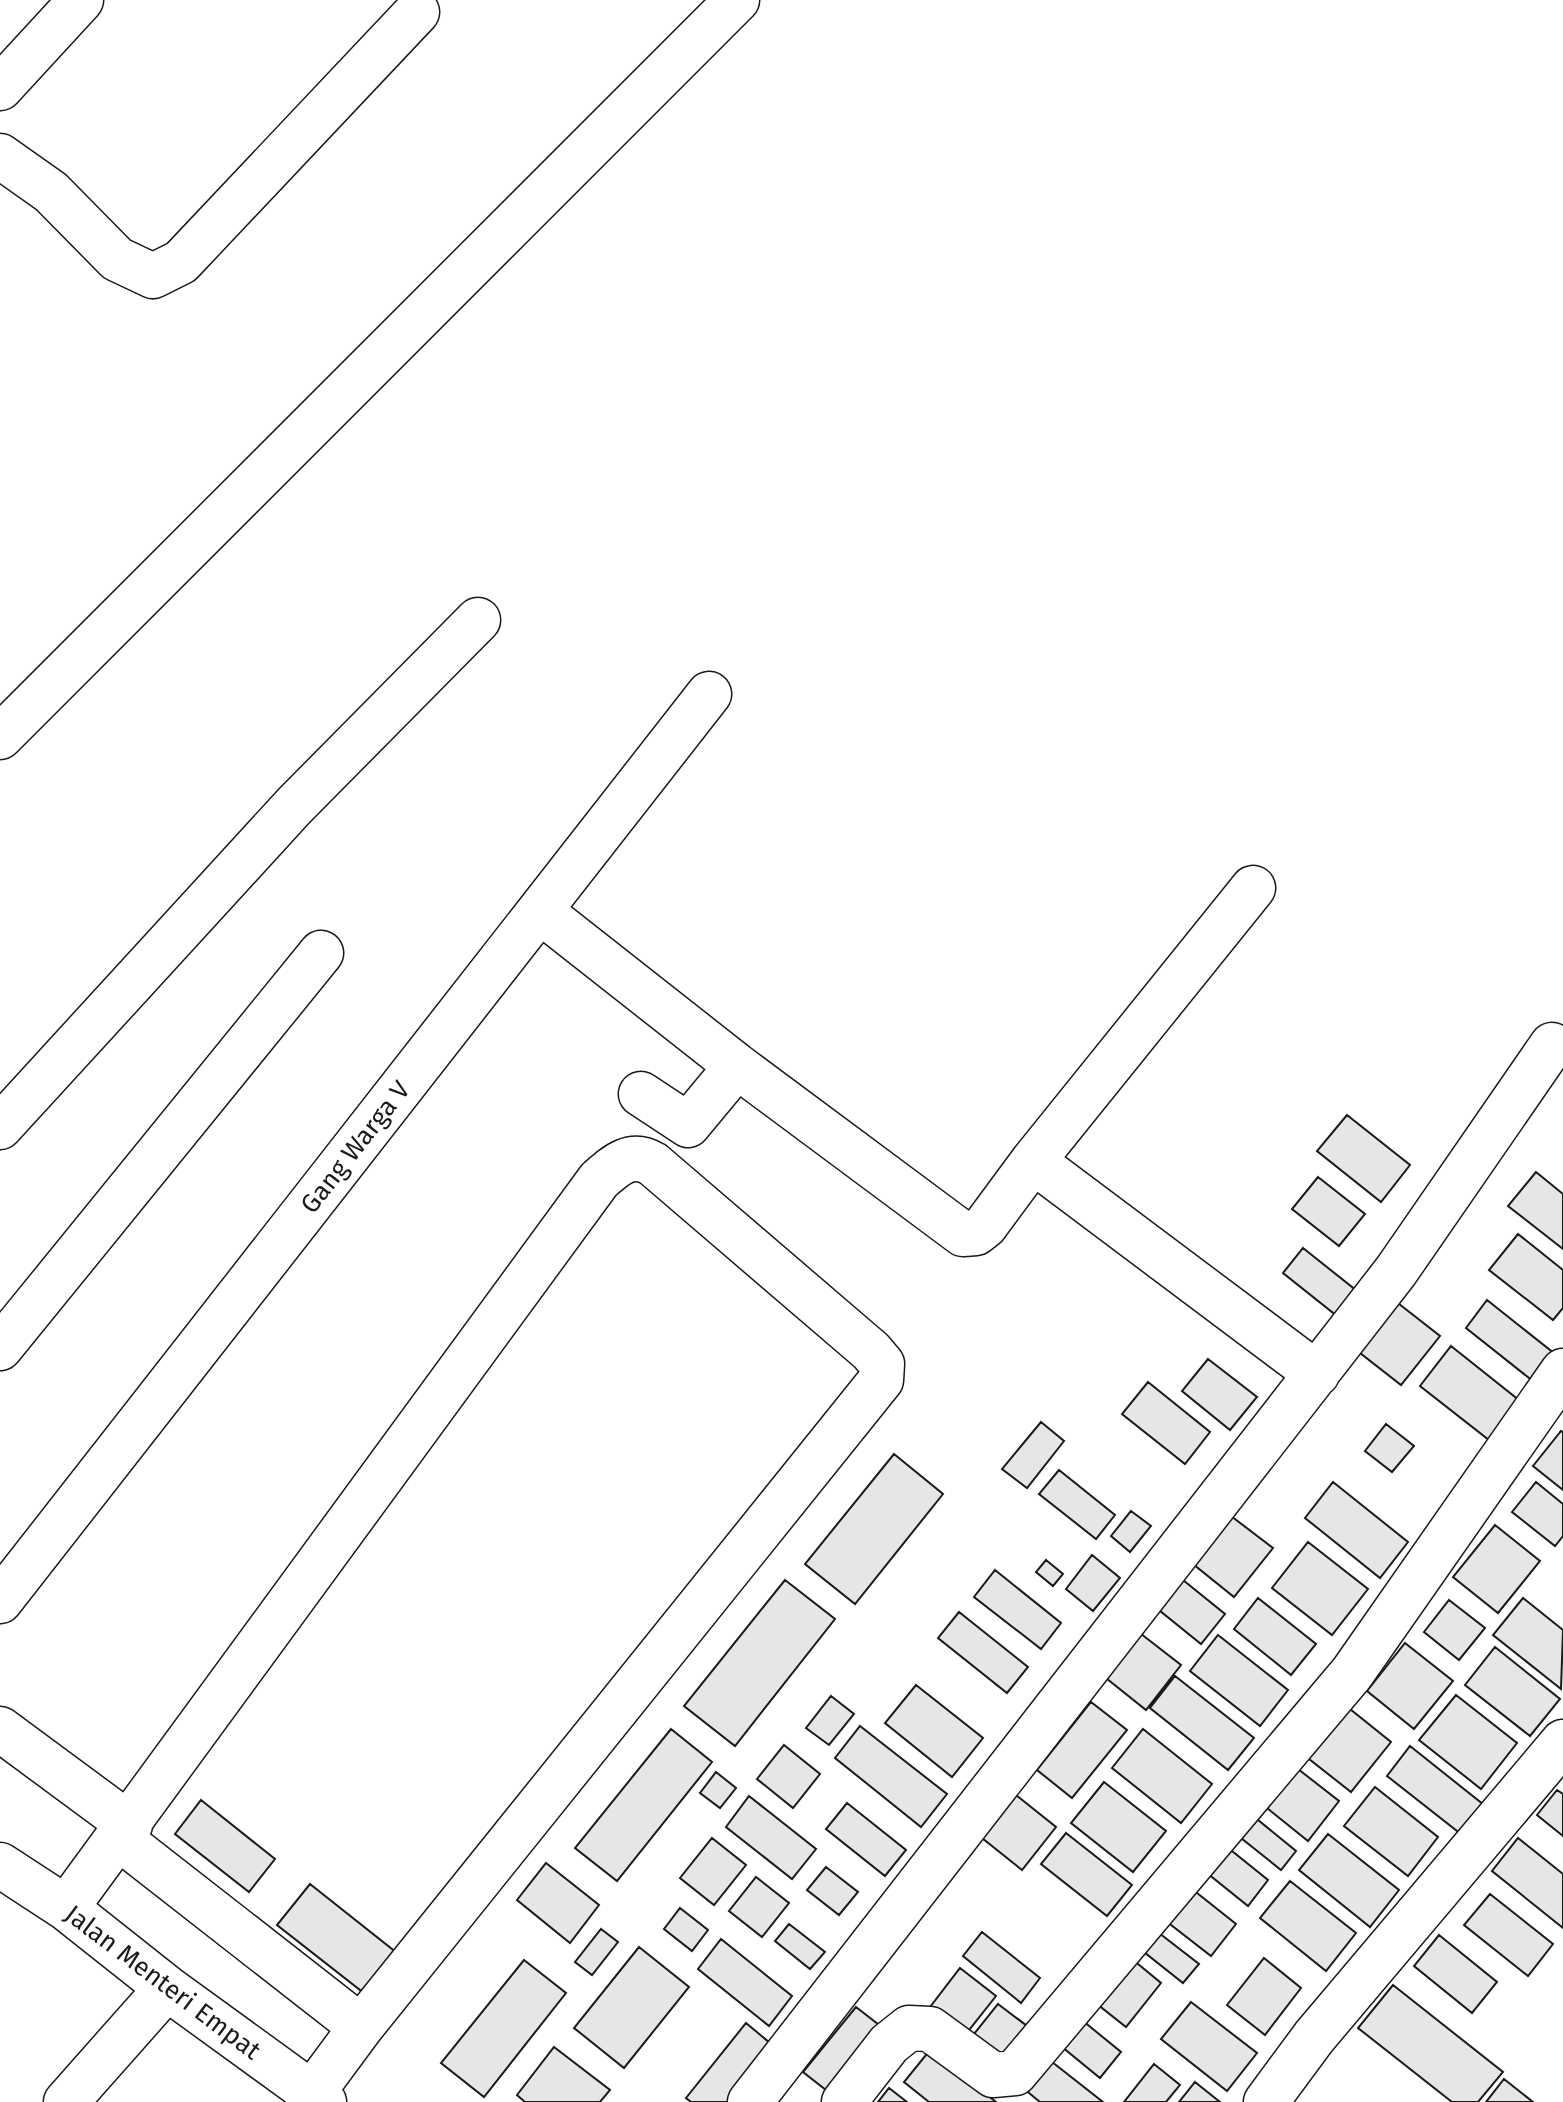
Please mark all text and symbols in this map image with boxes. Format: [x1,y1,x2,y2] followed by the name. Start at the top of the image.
[294,1075,417,1220] street label: Gang Warga V
[59,1899,267,2067] street label: Jalan Menteri Empat

